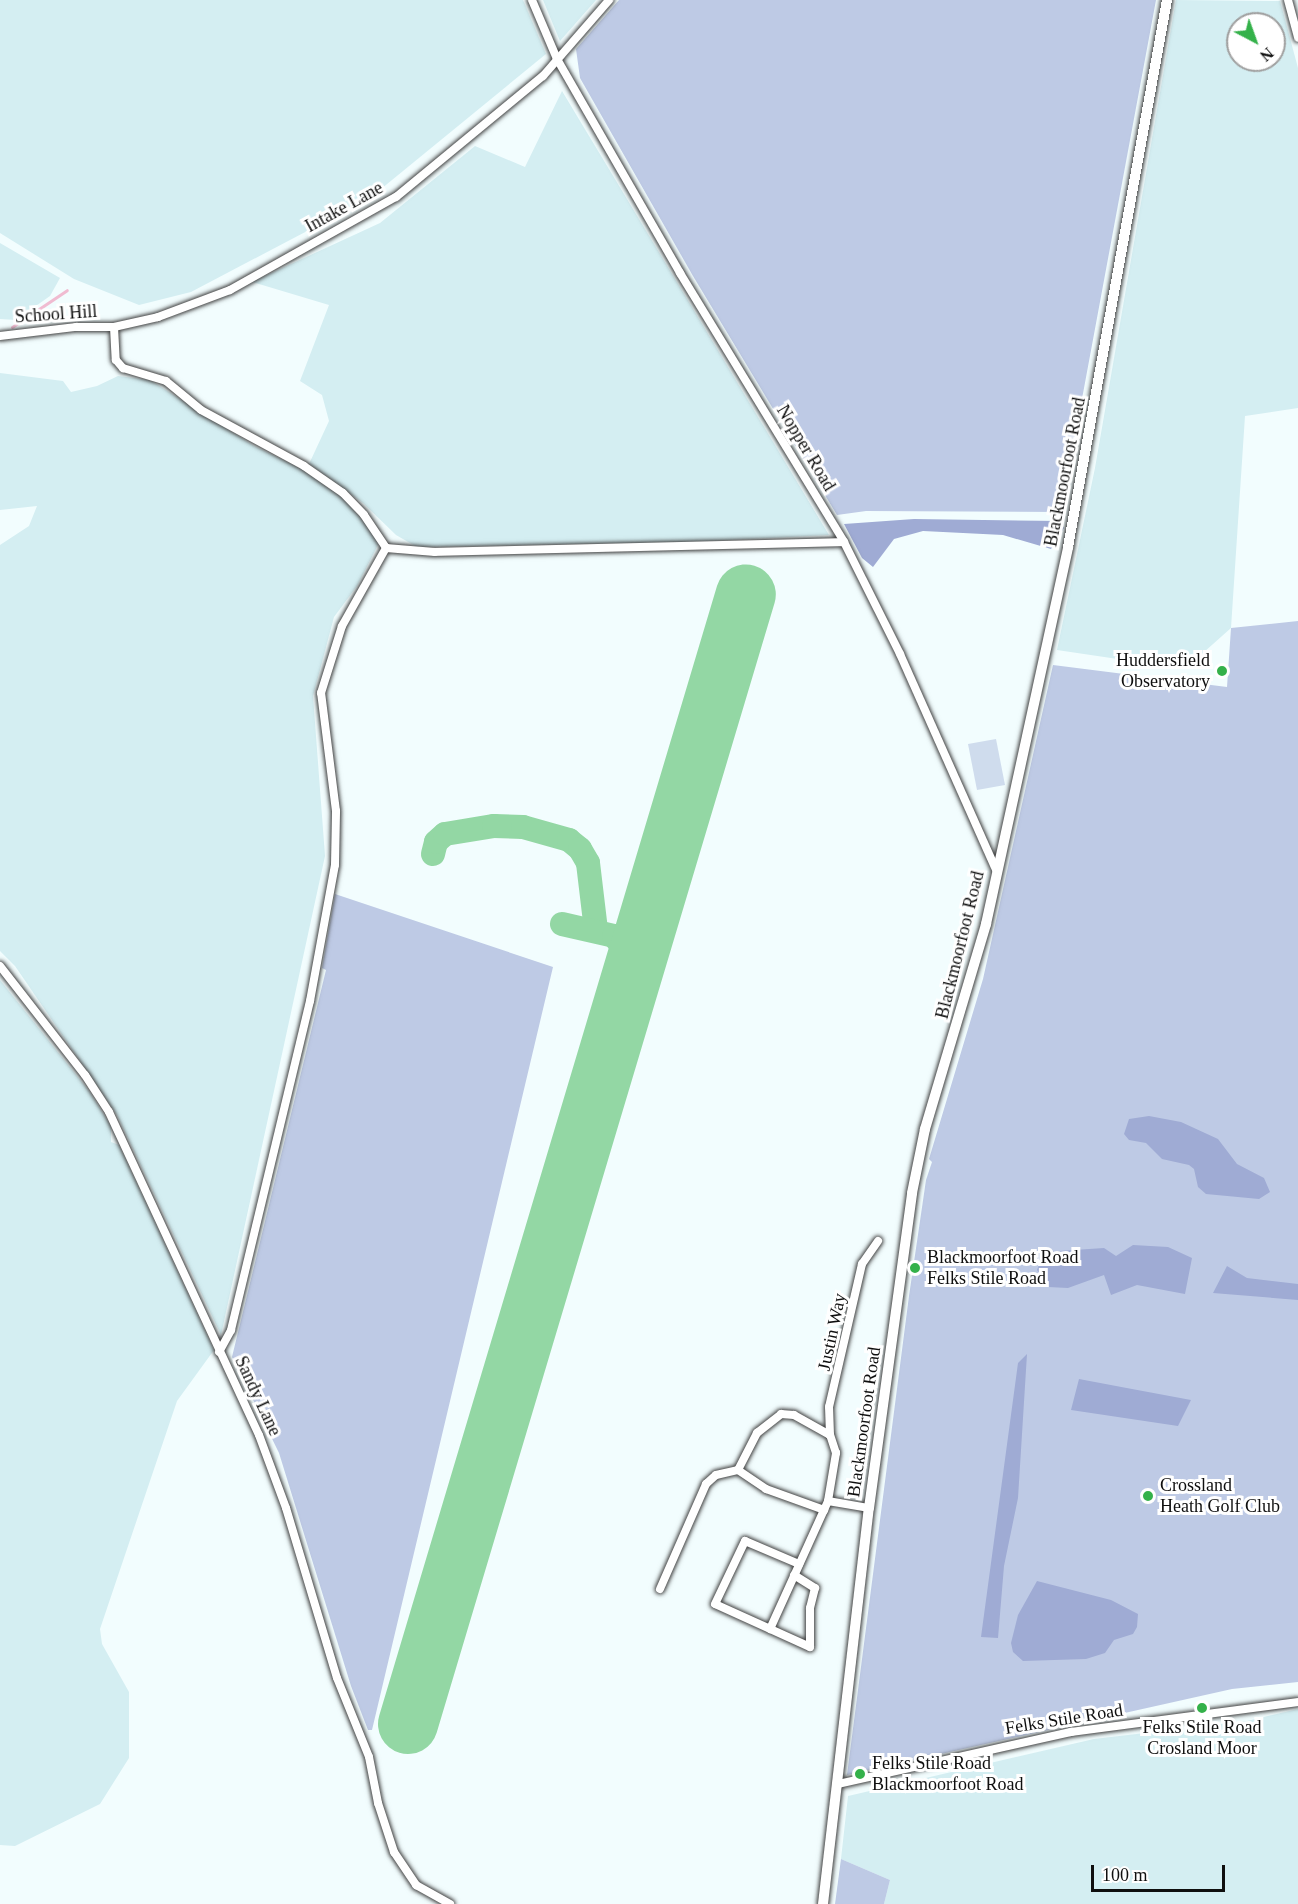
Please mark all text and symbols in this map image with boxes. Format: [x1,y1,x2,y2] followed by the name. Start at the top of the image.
[1226,12,1286,72] north arrow
[1257,44,1277,65] text: N
[301,177,387,237] street label: Intake Lane
[14,300,98,328] street label: School Hill
[1040,396,1090,548] street label: Blackmoorfoot Road
[772,401,840,495] street label: Nopper Road
[1116,650,1210,692] place label: Huddersfield Observatory
[1215,664,1229,678] marker: Huddersfield Observatory
[931,869,989,1021] street label: Blackmoorfoot Road
[927,1247,1078,1290] place label: Blackmoorfoot Road Felks Stile Road
[908,1261,922,1275] marker: Blackmoorfoot Road Felks Stile Road
[813,1291,851,1373] street label: Justin Way
[843,1345,885,1499] street label: Blackmoorfoot Road
[230,1353,286,1439] street label: Sandy Lane
[1160,1475,1280,1518] place label: Crossland Heath Golf Club
[1141,1489,1155,1503] marker: Crossland Heath Golf Club
[1004,1699,1124,1739] street label: Felks Stile Road
[1195,1701,1209,1715] marker: Felks Stile Road Crosland Moor
[1142,1717,1262,1760] place label: Felks Stile Road Crosland Moor
[872,1753,1023,1796] place label: Felks Stile Road Blackmoorfoot Road
[853,1767,867,1781] marker: Felks Stile Road Blackmoorfoot Road
[1094,1853,1228,1891] scale bar
[1102,1865,1148,1885] text: 100 m

